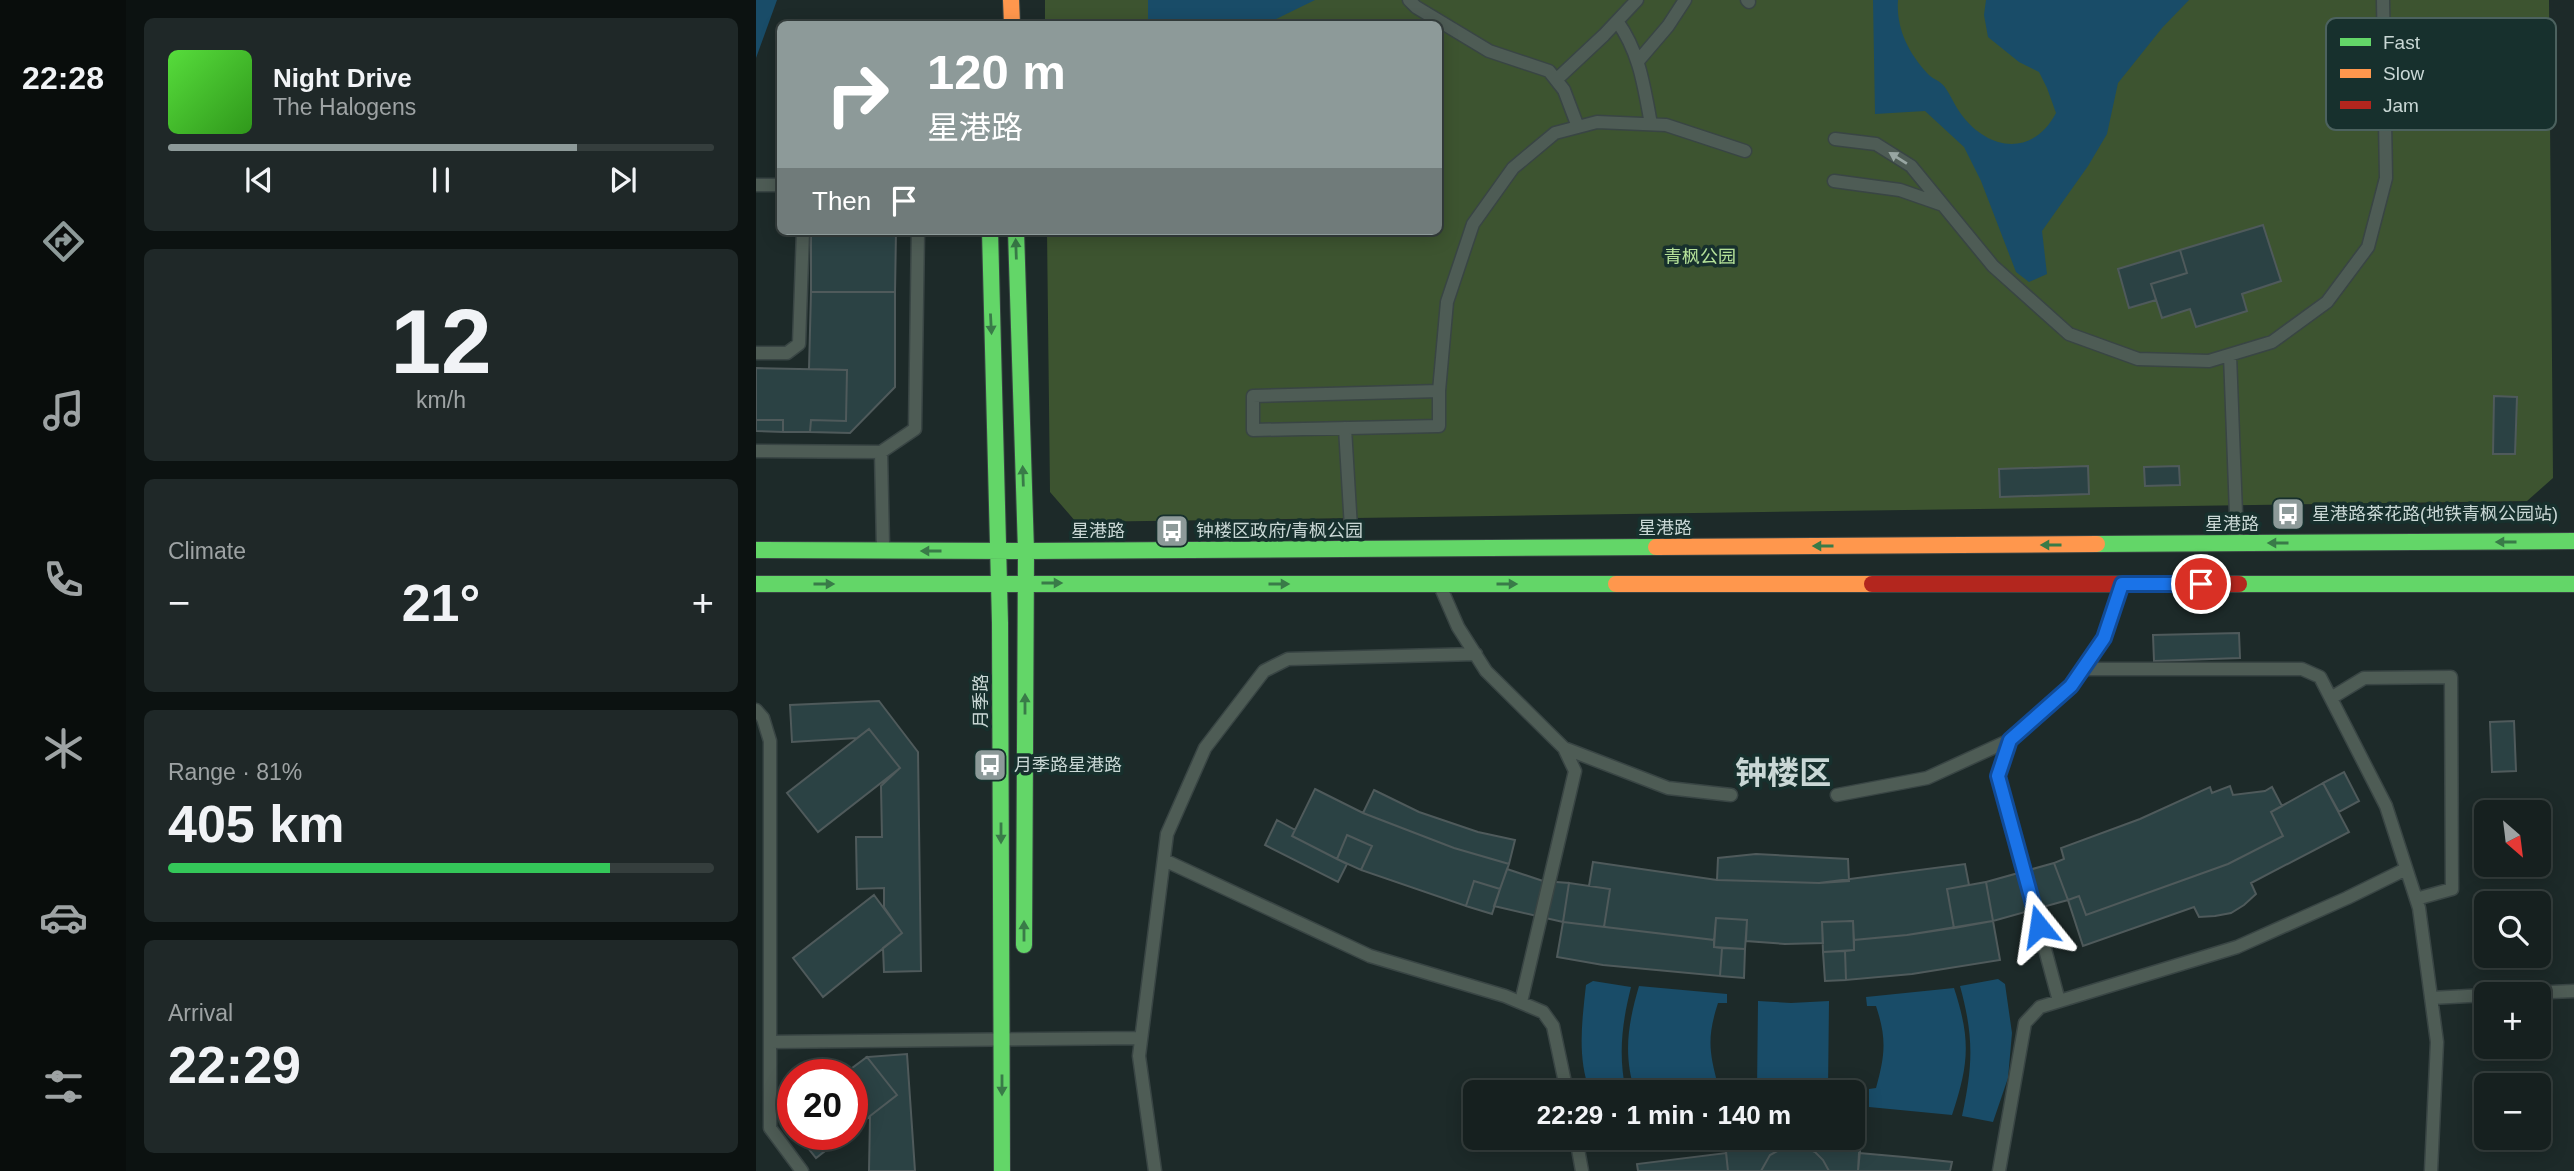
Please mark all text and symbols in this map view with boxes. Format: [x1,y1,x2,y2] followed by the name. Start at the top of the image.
[2326,18,2556,130] legend
[2383,32,2421,53] text: Fast
[927,45,1066,99] text: 120 m
[812,49,903,140] icon: right
[22,60,104,96] text: 22:28
[273,63,412,93] text: Night Drive
[2383,63,2424,84] text: Slow
[273,94,416,120] text: The Halogens
[2383,95,2419,116] text: Jam
[927,110,1023,146] text: 星港路
[1888,151,1907,164] one-way arrow
[240,161,278,199] icon: previous
[422,161,460,199] icon: pause
[604,161,642,199] icon: next
[885,182,923,220] icon: arrive
[812,186,871,216] text: Then
[39,217,88,266] icon: directions
[1011,238,1022,260] one-way arrow
[1664,247,1736,267] park label: 青枫公园
[390,291,492,392] text: 12
[986,313,997,335] one-way arrow
[39,386,88,435] icon: music
[416,387,466,413] text: km/h
[1018,465,1029,487] one-way arrow
[2269,495,2307,533] bus stop icon: 星港路茶花路(地铁青枫公园站)
[2312,504,2558,524] place label: 星港路茶花路(地铁青枫公园站)
[1153,512,1191,550] bus stop icon: 钟楼区政府/青枫公园
[2205,514,2259,534] street label: 星港路
[1638,518,1692,538] street label: 星港路
[1071,521,1125,541] street label: 星港路
[1196,521,1363,541] place label: 钟楼区政府/青枫公园
[2495,536,2517,548] one-way arrow
[2267,537,2289,549] one-way arrow
[168,538,246,564] text: Climate
[2040,539,2062,550] one-way arrow
[1812,540,1834,552] one-way arrow
[920,545,942,557] one-way arrow
[2171,554,2231,614] pin
[39,555,88,604] icon: phone
[2182,565,2220,603] icon: arrive
[402,574,480,632] text: 21°
[1041,577,1063,589] one-way arrow
[813,578,835,590] one-way arrow
[1268,578,1290,590] one-way arrow
[1496,578,1518,590] one-way arrow
[168,582,190,624] text: −
[692,582,714,624] text: +
[971,674,991,728] street label: 月季路
[1019,693,1031,715] one-way arrow
[39,724,88,773] icon: climate
[971,746,1009,784] bus stop icon: 月季路星港路
[1014,755,1122,775] place label: 月季路星港路
[1735,755,1831,791] district label: 钟楼区
[168,759,302,785] text: Range · 81%
[168,795,344,853] text: 405 km
[2474,800,2552,877] north arrow
[2474,800,2551,1150] map controls
[995,822,1007,844] one-way arrow
[2002,889,2076,963] position arrow
[2474,891,2551,968] button: search
[39,893,88,942] icon: car
[1018,920,1030,942] one-way arrow
[2474,982,2551,1059] button: +
[168,1000,233,1026] text: Arrival
[168,1036,301,1094] text: 22:29
[777,1059,868,1150] speed limit sign: 20
[39,1062,88,1111] icon: filters
[2474,1073,2551,1150] button: −
[996,1074,1008,1096] one-way arrow
[1537,1100,1791,1130] text: 22:29 · 1 min · 140 m

